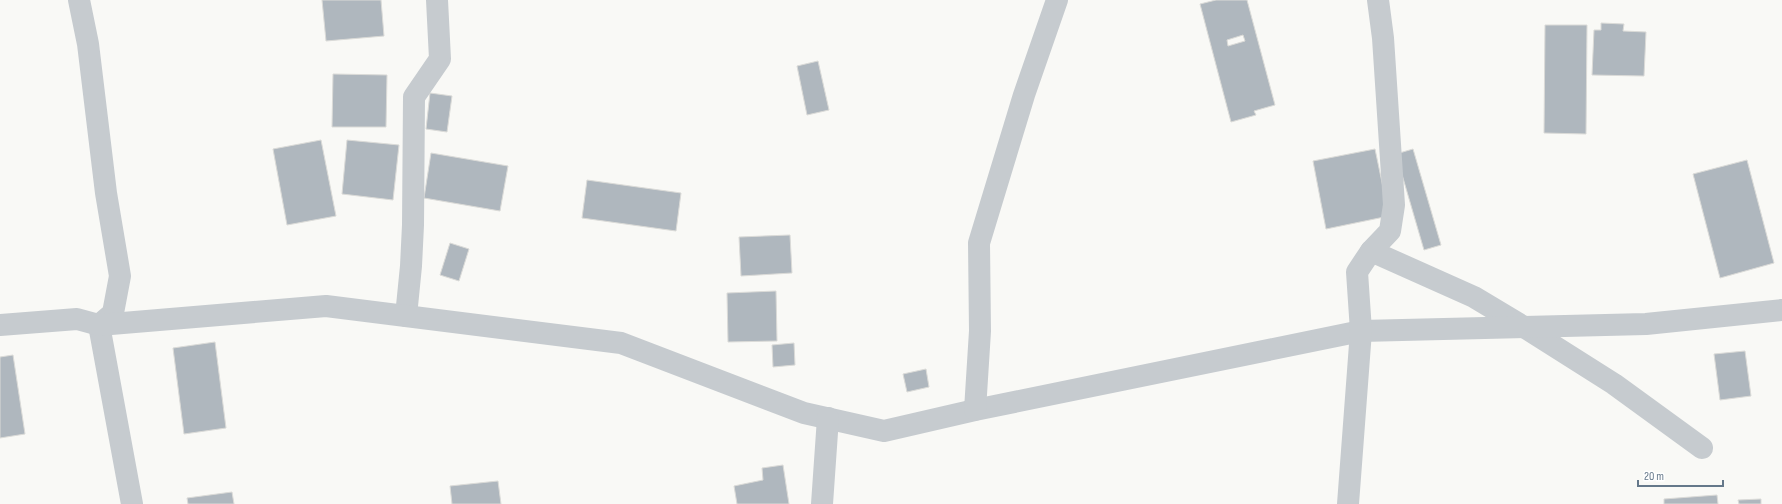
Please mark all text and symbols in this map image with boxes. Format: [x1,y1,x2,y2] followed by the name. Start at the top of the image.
[1638,462,1723,488] scale bar
[1644,469,1664,484] text: 20 m

